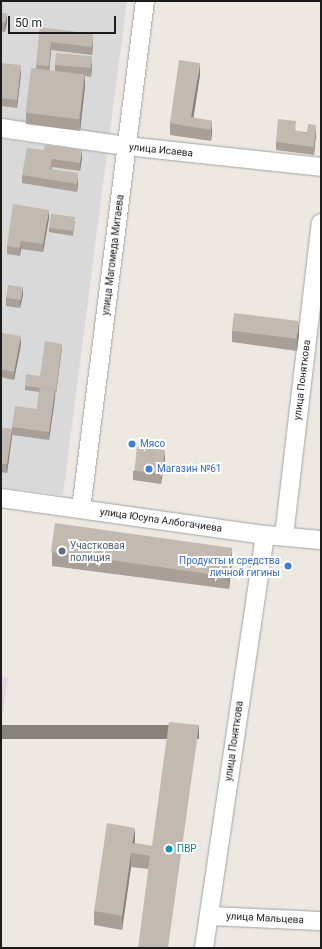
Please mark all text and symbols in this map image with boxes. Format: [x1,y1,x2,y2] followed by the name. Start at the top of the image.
[10,8,118,34] scale bar
[15,16,42,30] text: 50 m
[128,141,194,159] street label: улица Исаева
[100,194,126,316] street label: улица Магомеда Митаева
[291,339,313,421] street label: улица Поняткова
[140,438,165,450] place label: Мясо
[127,439,137,449] marker: Мясо
[157,463,221,475] place label: Магазин №61
[144,464,154,474] marker: Магазин №61
[99,505,223,535] street label: улица Юсупа Албогачиева
[70,539,125,562] place label: Участковая полиция
[57,546,67,556] marker: Участковая полиция
[179,554,280,578] place label: Продукты и средства личной гигины
[283,561,293,571] marker: Продукты и средства личной гигины
[222,700,246,782] street label: улица Поняткова
[177,843,197,855] place label: ПВР
[164,844,174,854] marker: ПВР
[226,910,304,926] street label: улица Мальцева

